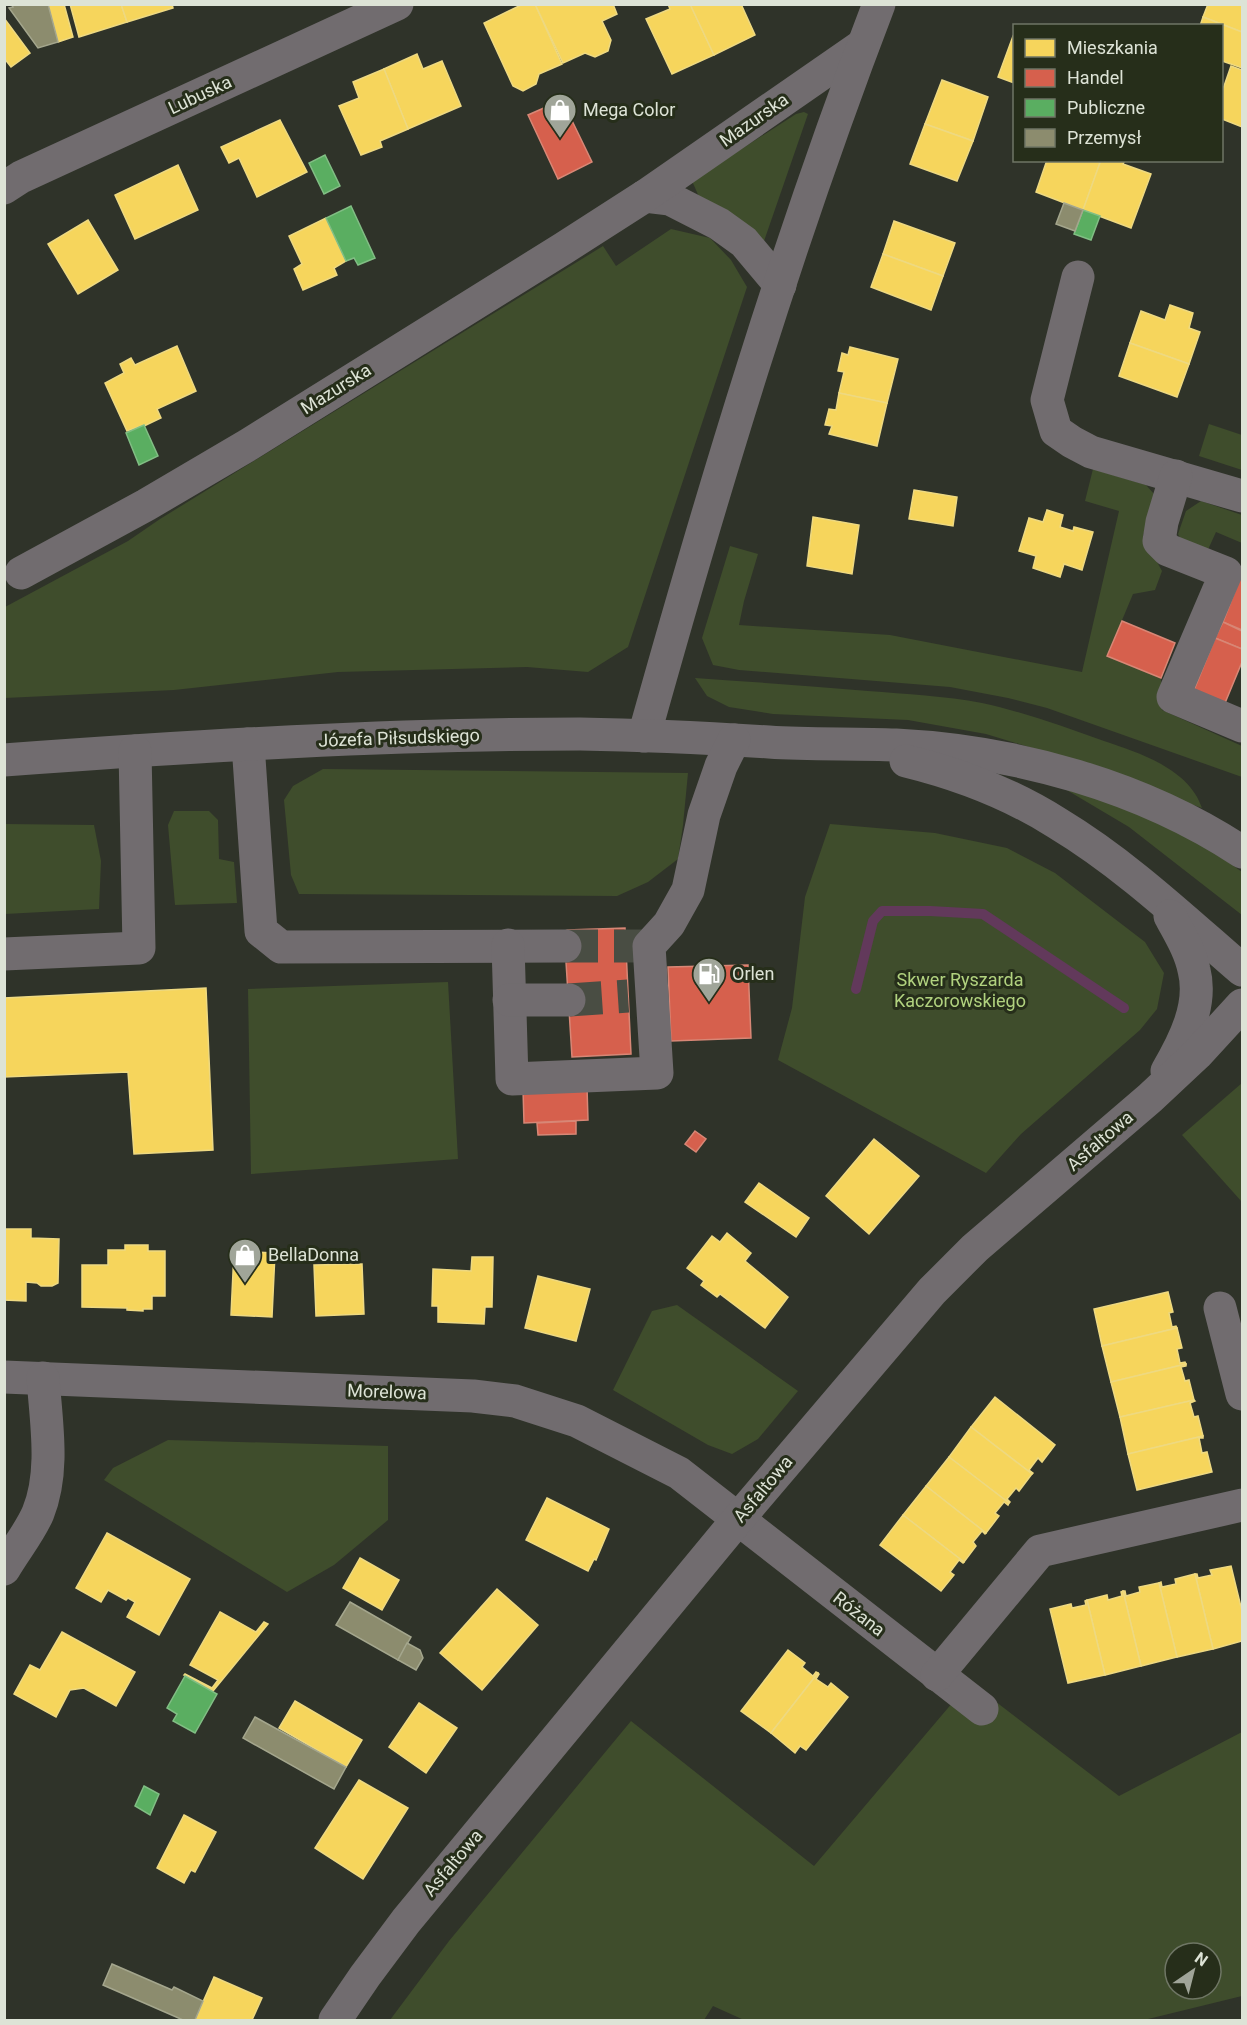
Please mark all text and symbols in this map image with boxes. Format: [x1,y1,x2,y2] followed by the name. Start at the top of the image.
[1013,24,1223,162] legend
[1067,37,1158,58] text: Mieszkania
[1067,67,1124,88] text: Handel
[165,71,235,118] street label: Lubuska
[715,88,792,151] street label: Mazurska
[542,92,578,139] shop icon: Mega Color
[1067,97,1145,118] text: Publiczne
[583,99,675,120] place label: Mega Color
[1067,127,1141,148] text: Przemysł
[297,359,375,418] street label: Mazurska
[318,724,480,751] street label: Józefa Piłsudskiego
[691,956,727,1003] fuel station icon: Orlen
[732,963,774,984] place label: Orlen
[894,969,1026,1011] park label: Skwer Ryszarda Kaczorowskiego
[1062,1106,1137,1175] street label: Asfaltowa
[227,1237,263,1284] shop icon: BellaDonna
[268,1244,359,1265] place label: BellaDonna
[347,1380,427,1403] street label: Morelowa
[729,1451,797,1526] street label: Asfaltowa
[829,1587,889,1640] street label: Różana
[419,1825,487,1900] street label: Asfaltowa
[1163,1941,1223,2001] north arrow
[1191,1948,1211,1970] text: N

